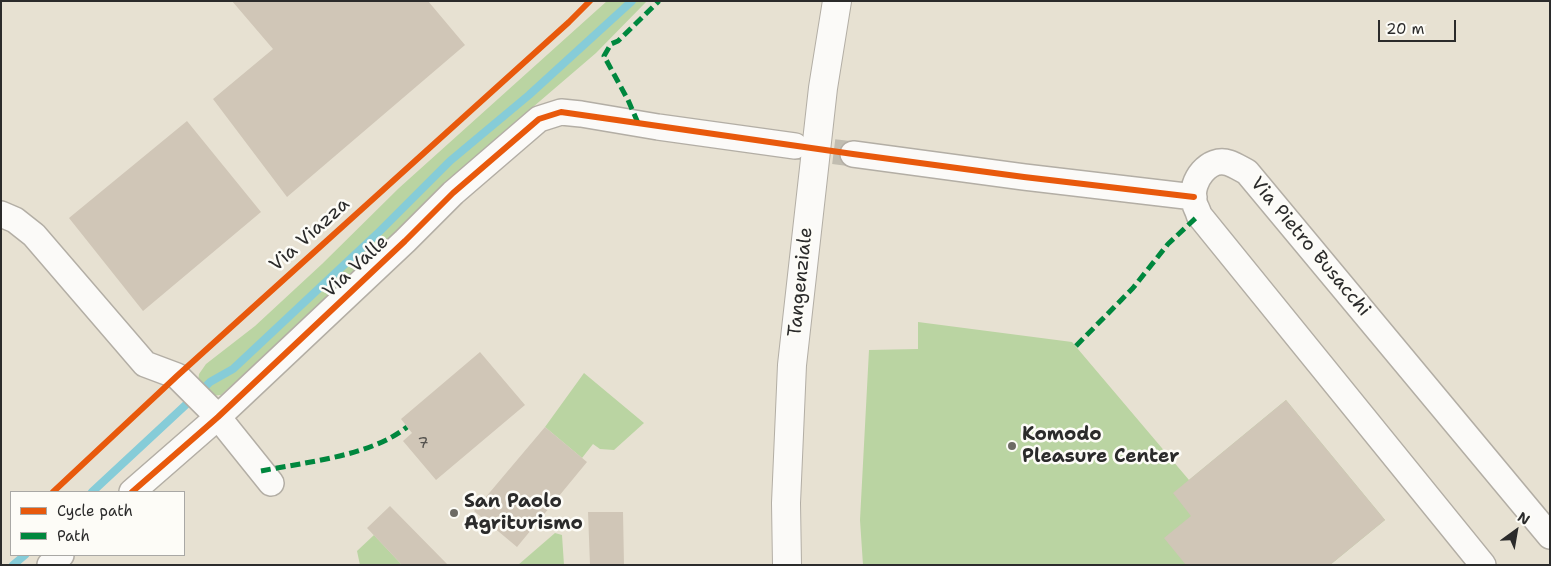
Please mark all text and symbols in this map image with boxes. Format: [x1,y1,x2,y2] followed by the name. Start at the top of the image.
[1381,10,1458,42] scale bar
[1386,19,1425,39] text: 20 m
[1245,173,1375,321] street label: Via Pietro Busacchi
[265,193,355,277] street label: Via Viazza
[784,226,818,338] street label: Tangenziale
[319,231,393,303] street label: Via Valle
[1022,424,1179,468] place label: Komodo Pleasure Center
[417,434,429,454] house number: 7
[1006,440,1018,452] marker: Komodo Pleasure Center
[10,491,185,556] legend
[464,491,583,535] place label: San Paolo Agriturismo
[57,501,133,521] text: Cycle path
[1491,506,1541,556] north arrow
[448,507,460,519] marker: San Paolo Agriturismo
[1514,508,1533,529] text: N
[57,526,90,546] text: Path

